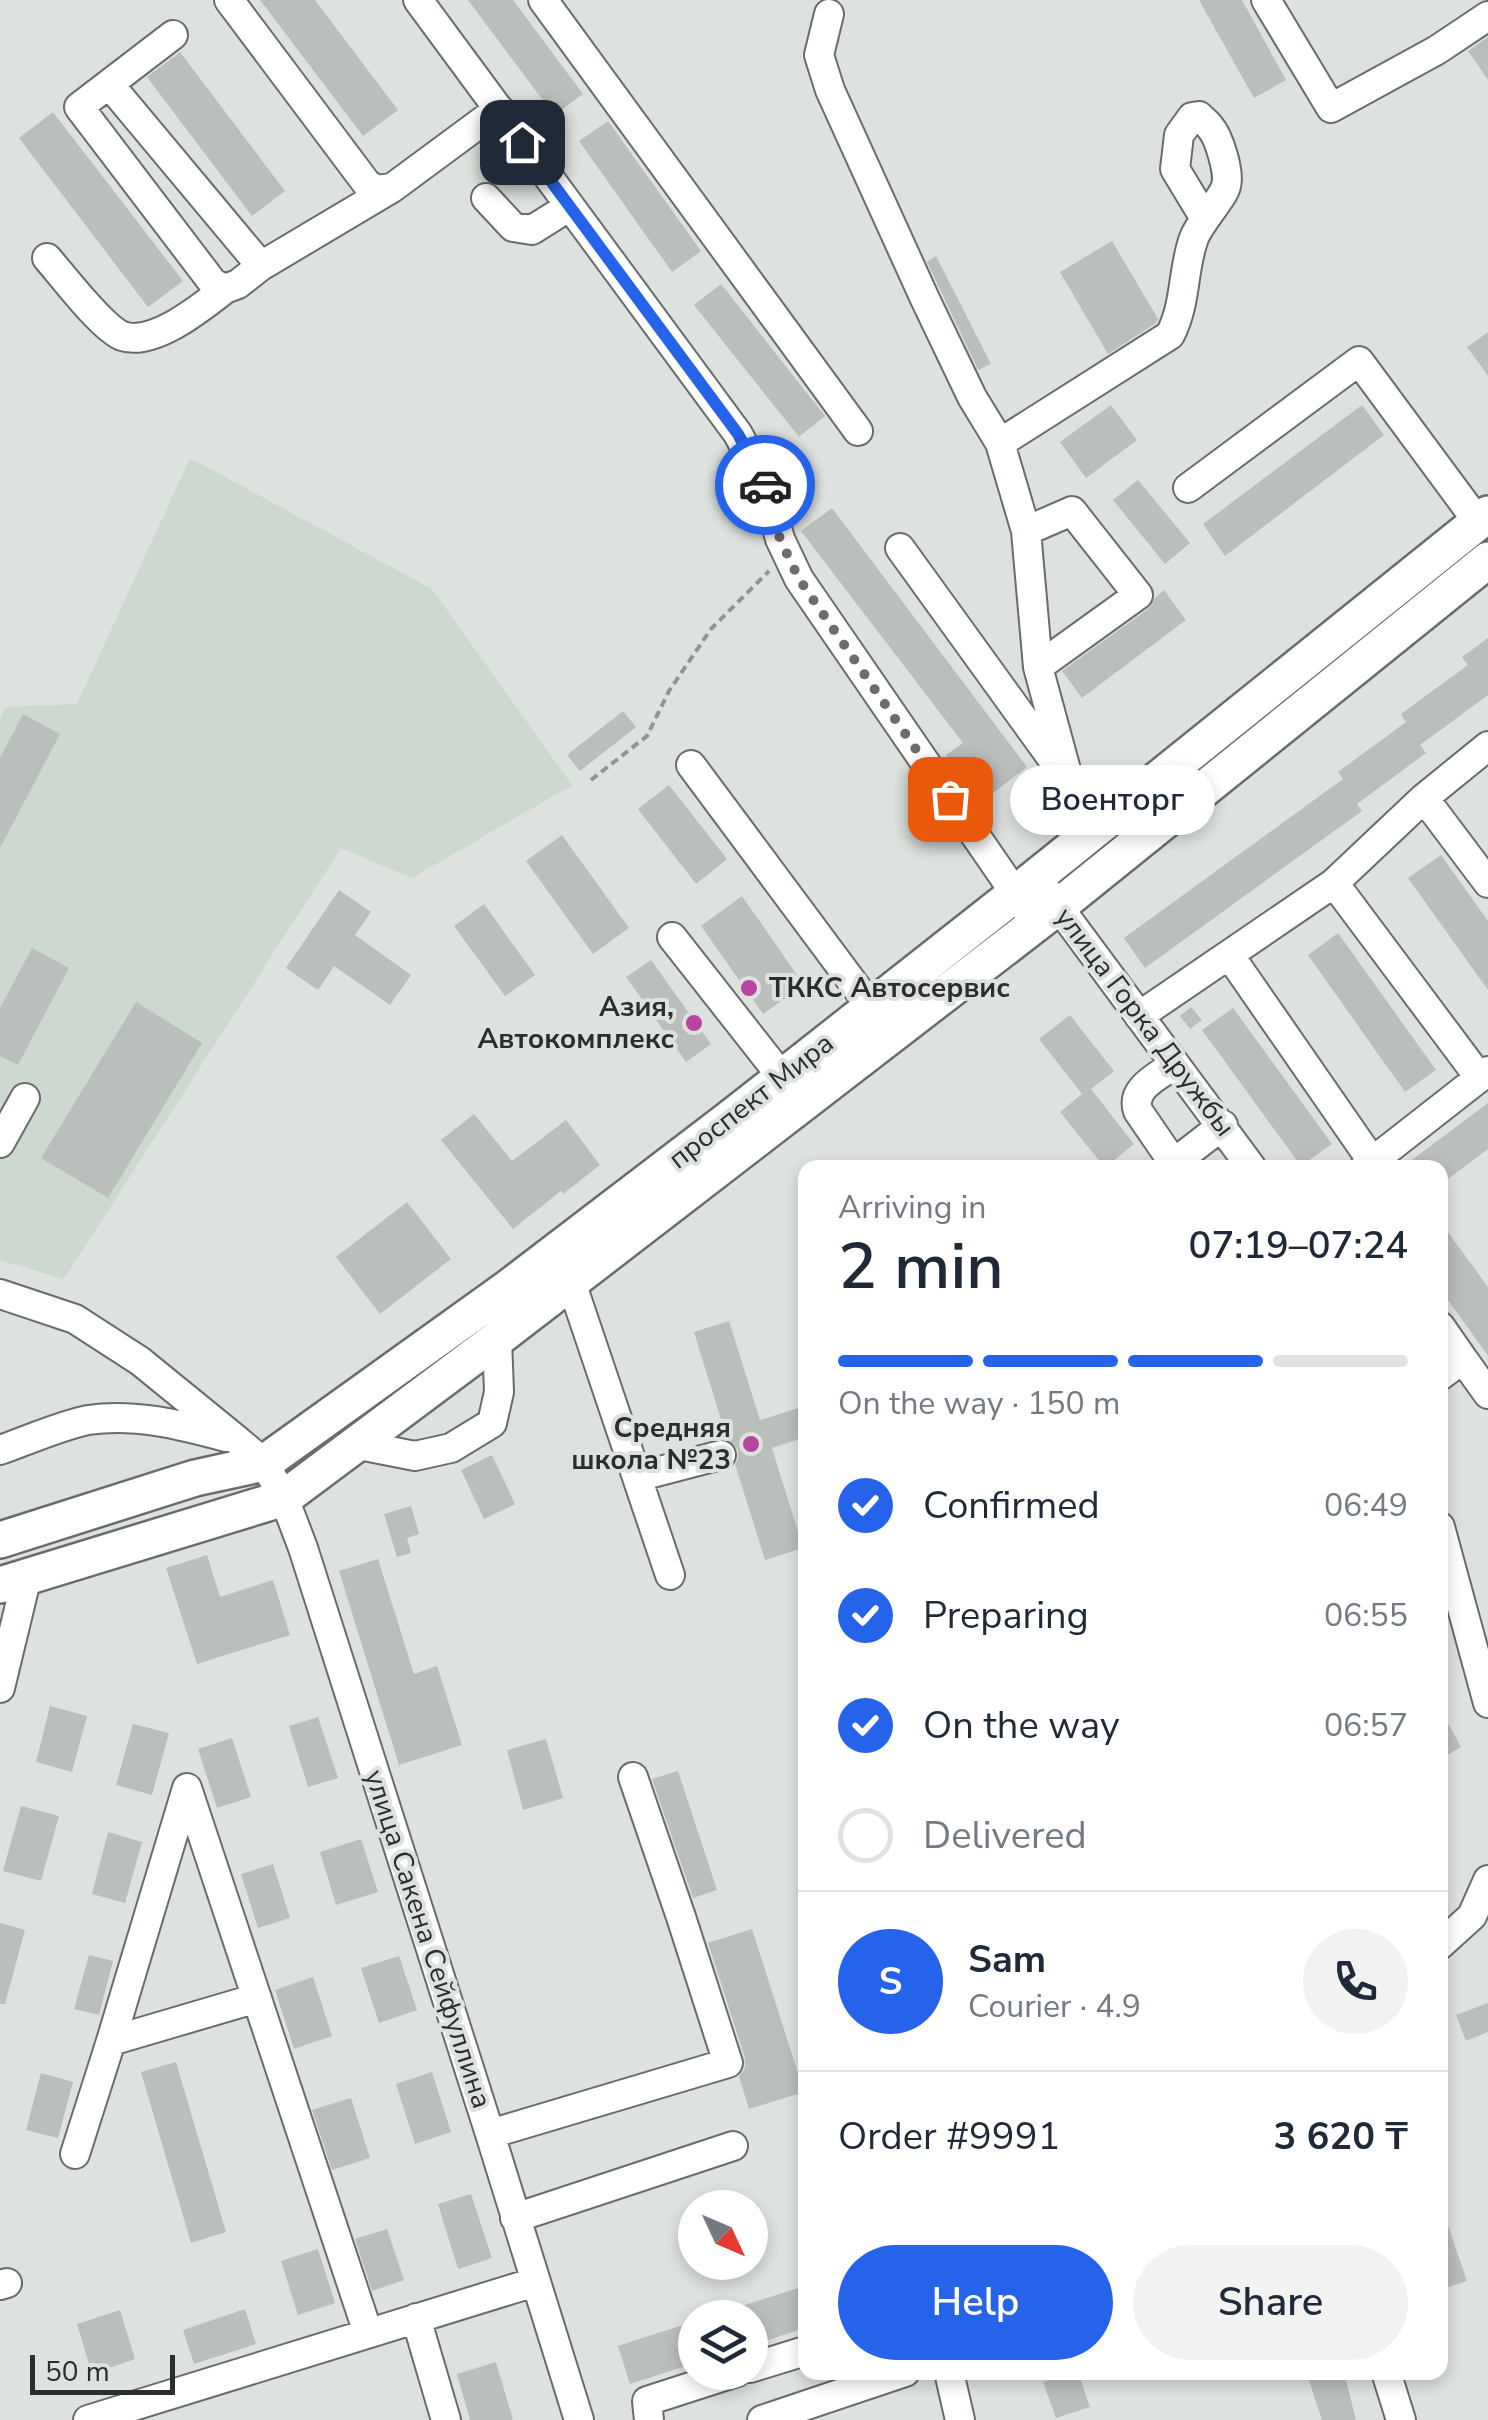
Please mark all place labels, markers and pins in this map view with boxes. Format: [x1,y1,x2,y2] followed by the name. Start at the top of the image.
[480,100,565,185] pin
[908,757,993,842] pin
[1010,764,1215,834] callout: Военторг
[769,969,1010,1007] place label: ТККС Автосервис
[738,977,760,999] marker: ТККС Автосервис
[478,988,674,1058] place label: Азия, Автокомплекс
[683,1012,705,1034] marker: Азия, Автокомплекс
[571,1409,731,1479] place label: Средняя школа №23
[740,1433,762,1455] marker: Средняя школа №23

